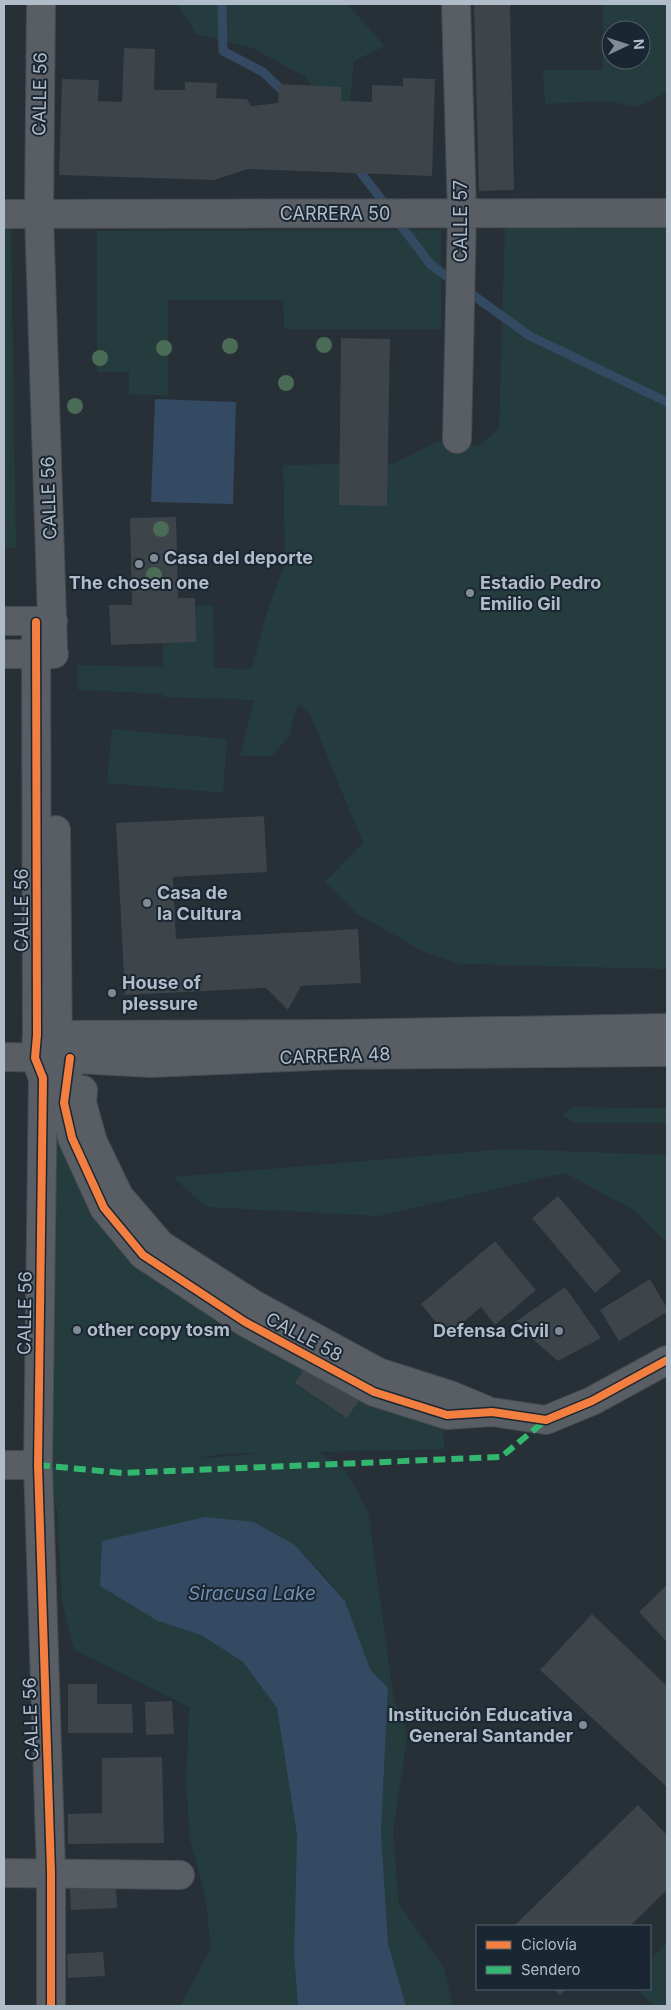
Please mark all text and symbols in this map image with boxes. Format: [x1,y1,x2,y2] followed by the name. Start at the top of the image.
[601,20,651,70] north arrow
[631,38,648,50] text: N
[28,52,51,136] street label: CALLE 56
[450,180,471,262] street label: CALLE 57
[280,203,390,224] street label: CARRERA 50
[37,456,60,540] street label: CALLE 56
[164,547,313,568] place label: Casa del deporte
[148,552,160,564] marker: Casa del deporte
[133,558,145,570] marker: The chosen one
[69,572,209,593] place label: The chosen one
[480,572,601,614] place label: Estadio Pedro Emilio Gil
[464,587,476,599] marker: Estadio Pedro Emilio Gil
[11,868,32,952] street label: CALLE 56
[157,882,242,924] place label: Casa de la Cultura
[141,897,153,909] marker: Casa de la Cultura
[122,972,201,1014] place label: House of plessure
[106,987,118,999] marker: House of plessure
[279,1043,391,1068] street label: CARRERA 48
[13,1271,36,1355] street label: CALLE 56
[262,1308,346,1365] street label: CALLE 58
[87,1319,230,1340] place label: other copy tosm
[433,1320,549,1341] place label: Defensa Civil
[71,1324,83,1336] marker: other copy tosm
[553,1325,565,1337] marker: Defensa Civil
[188,1582,316,1605] water label: Siracusa Lake
[19,1677,42,1761] street label: CALLE 56
[388,1704,573,1746] place label: Institución Educativa General Santander
[577,1719,589,1731] marker: Institución Educativa General Santander
[476,1925,651,1990] legend
[521,1935,577,1954] text: Ciclovía
[521,1960,581,1979] text: Sendero

